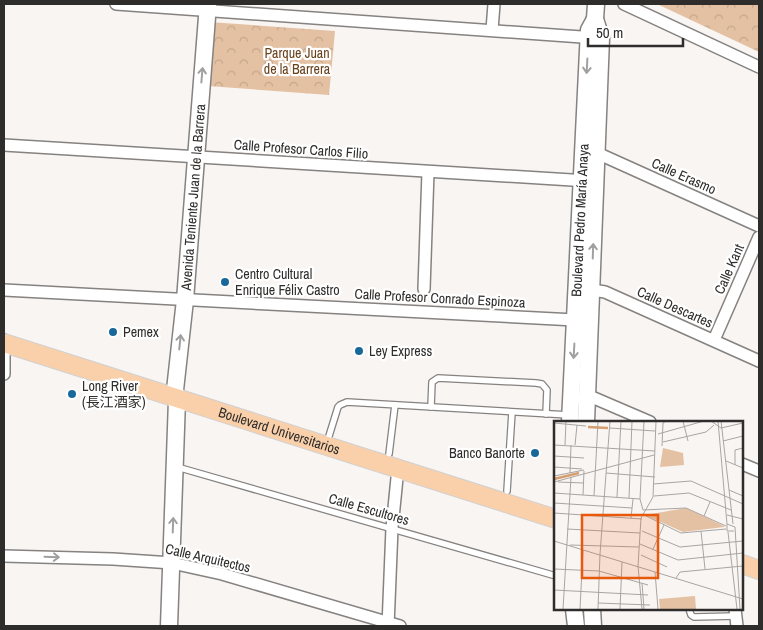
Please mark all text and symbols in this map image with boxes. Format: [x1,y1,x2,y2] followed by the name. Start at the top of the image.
[588,15,683,47] scale bar
[596,22,623,43] text: 50 m
[264,44,331,78] park label: Parque Juan de la Barrera
[583,58,592,74] one-way arrow
[198,67,207,83] one-way arrow
[177,103,209,292] street label: Avenida Teniente Juan de la Barrera
[233,135,369,163] street label: Calle Profesor Carlos Filio
[567,143,593,297] street label: Boulevard Pedro María Anaya
[649,154,719,198] street label: Calle Erasmo
[710,241,748,297] street label: Calle Kant
[588,244,597,260] one-way arrow
[235,265,340,299] place label: Centro Cultural Enrique Félix Castro
[219,276,231,288] marker: Centro Cultural Enrique Félix Castro
[634,282,716,332] street label: Calle Descartes
[354,285,526,311] street label: Calle Profesor Conrado Espinoza
[123,323,159,341] place label: Pemex
[107,326,119,338] marker: Pemex
[176,334,185,350] one-way arrow
[369,342,432,360] place label: Ley Express
[569,343,578,359] one-way arrow
[353,345,365,357] marker: Ley Express
[82,377,146,411] place label: Long River (長江酒家)
[66,388,78,400] marker: Long River (長江酒家)
[216,403,343,459] street label: Boulevard Universitarios
[554,421,743,610] inset map
[449,444,525,462] place label: Banco Banorte
[529,447,541,459] marker: Banco Banorte
[327,489,412,529] street label: Calle Escultores
[168,517,178,534] one-way arrow
[164,539,253,577] street label: Calle Arquitectos
[44,552,60,562] one-way arrow

